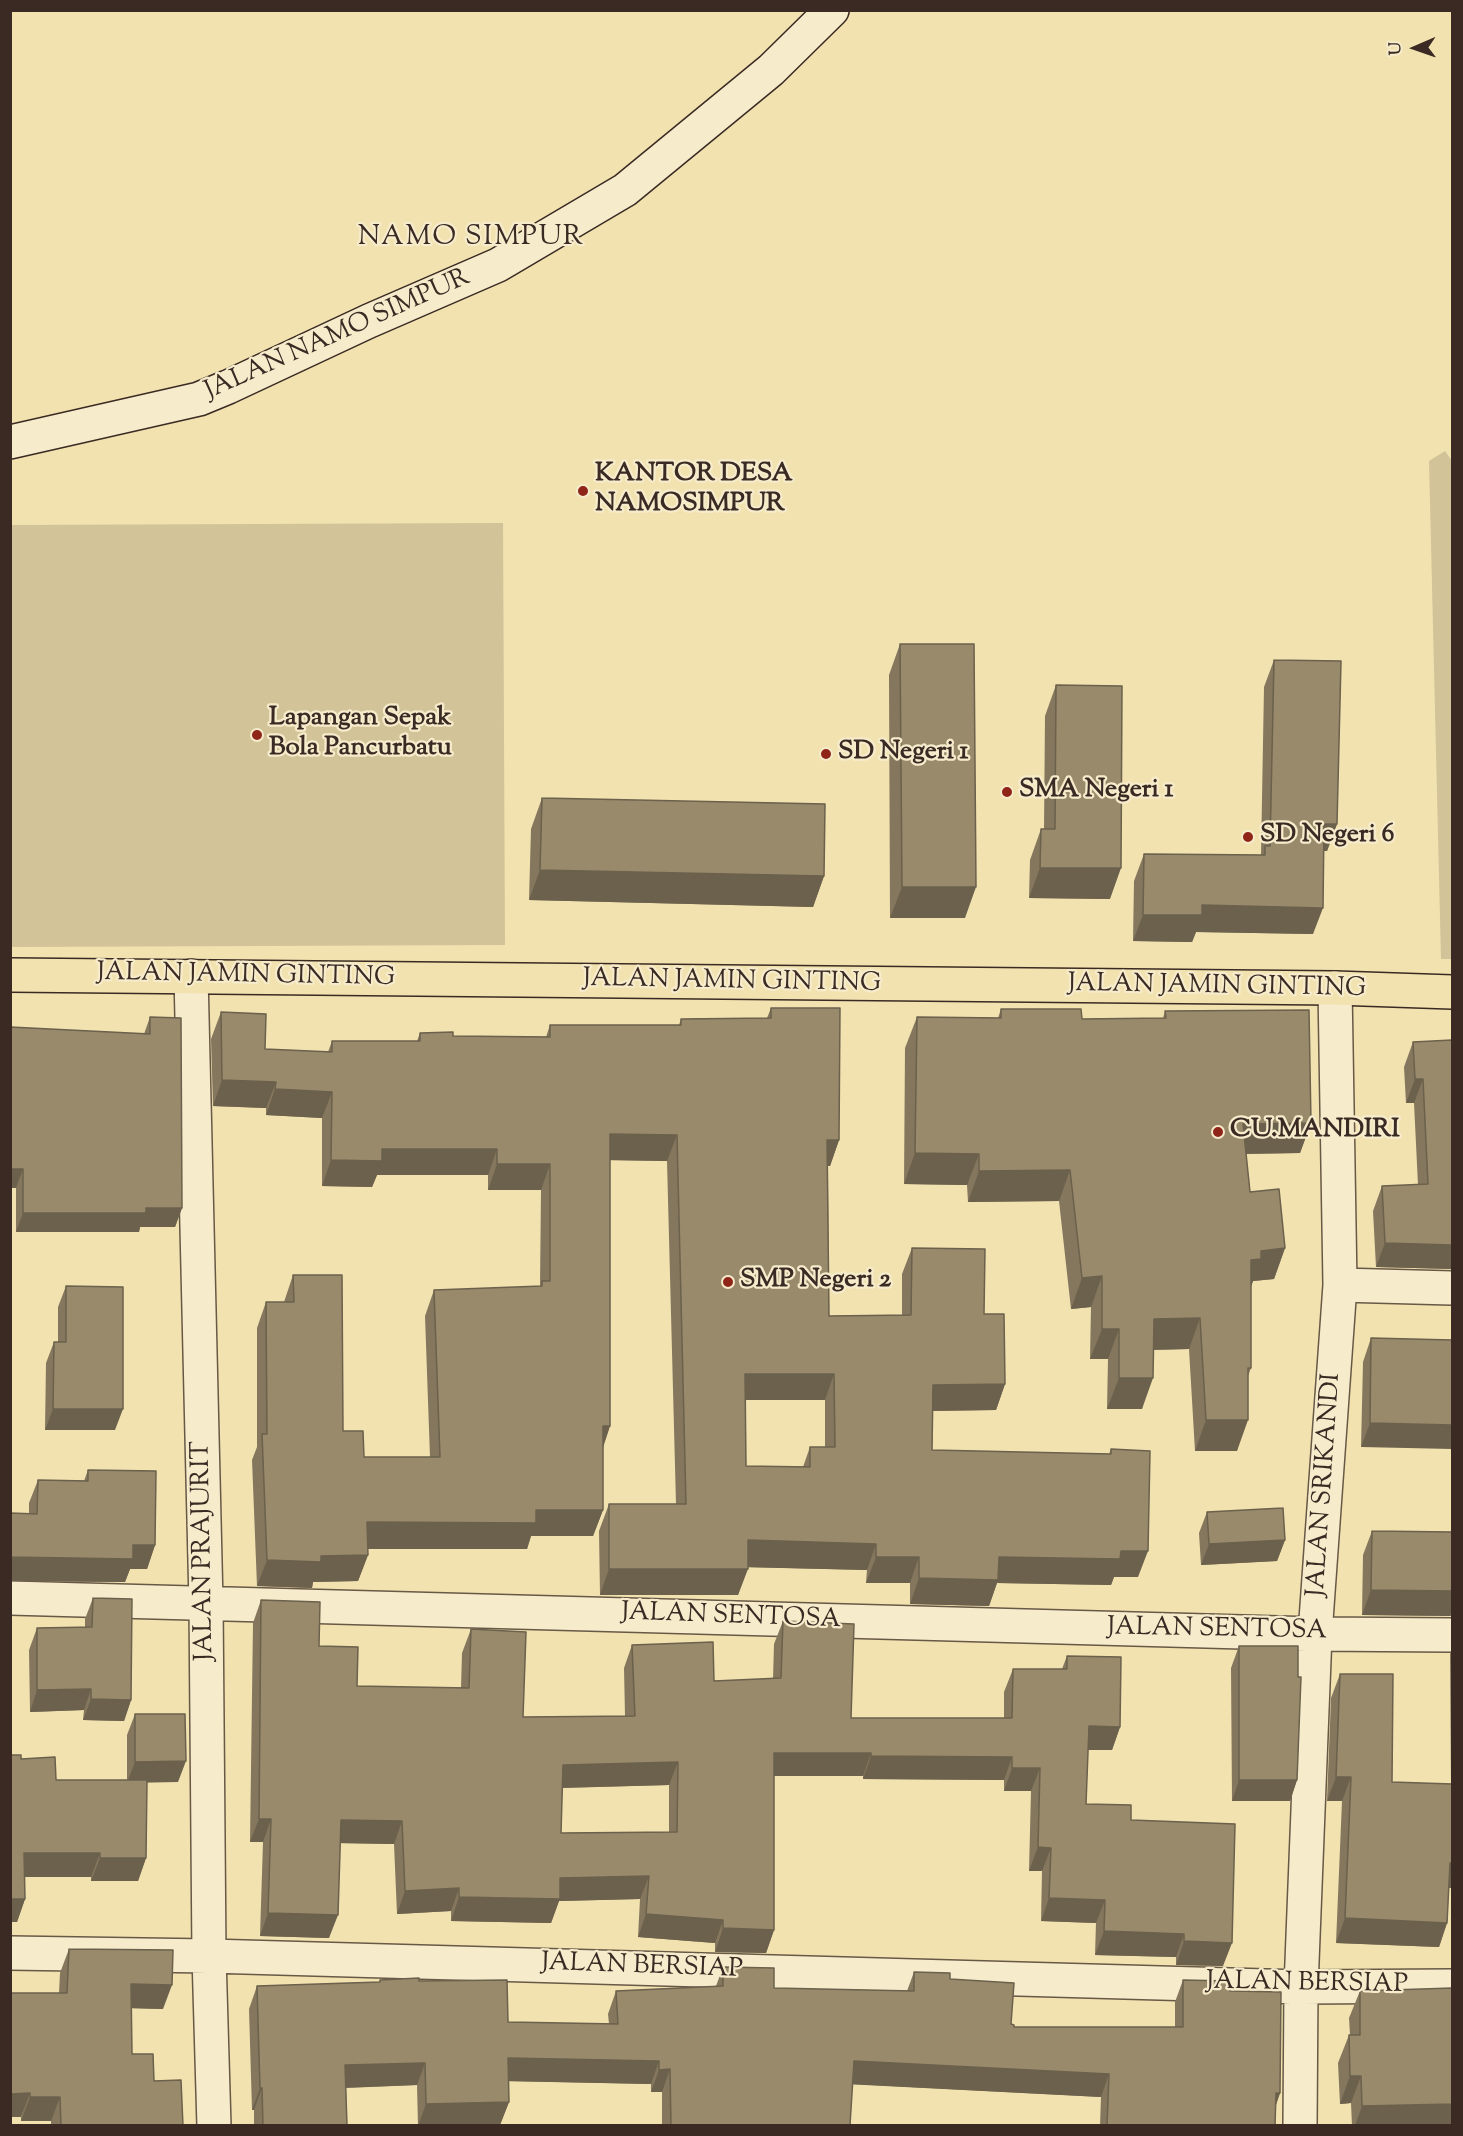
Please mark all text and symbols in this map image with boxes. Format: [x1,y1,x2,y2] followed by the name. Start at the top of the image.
[1385,18,1445,78] north arrow
[1385,42,1408,56] text: U
[358,222,584,256] district label: NAMO SIMPUR
[201,263,475,409] street label: JALAN NAMO SIMPUR
[595,460,792,522] place label: KANTOR DESA NAMOSIMPUR
[576,484,590,498] marker: KANTOR DESA NAMOSIMPUR
[269,704,452,766] place label: Lapangan Sepak Bola Pancurbatu
[250,728,264,742] marker: Lapangan Sepak Bola Pancurbatu
[838,738,968,770] place label: SD Negeri 1
[819,747,833,761] marker: SD Negeri 1
[1019,776,1173,808] place label: SMA Negeri 1
[1000,785,1014,799] marker: SMA Negeri 1
[1260,821,1394,853] place label: SD Negeri 6
[1241,830,1255,844] marker: SD Negeri 6
[97,959,395,995] street label: JALAN JAMIN GINTING
[583,965,881,1001] street label: JALAN JAMIN GINTING
[1068,970,1366,1006] street label: JALAN JAMIN GINTING
[1230,1116,1400,1148] place label: CU.MANDIRI
[1211,1125,1225,1139] marker: CU.MANDIRI
[740,1266,891,1298] place label: SMP Negeri 2
[721,1275,735,1289] marker: SMP Negeri 2
[1303,1372,1349,1598] street label: JALAN SRIKANDI
[187,1441,223,1661] street label: JALAN PRAJURIT
[621,1599,841,1637] street label: JALAN SENTOSA
[1107,1613,1327,1649] street label: JALAN SENTOSA
[541,1949,743,1987] street label: JALAN BERSIAP
[1206,1968,1408,2002] street label: JALAN BERSIAP

